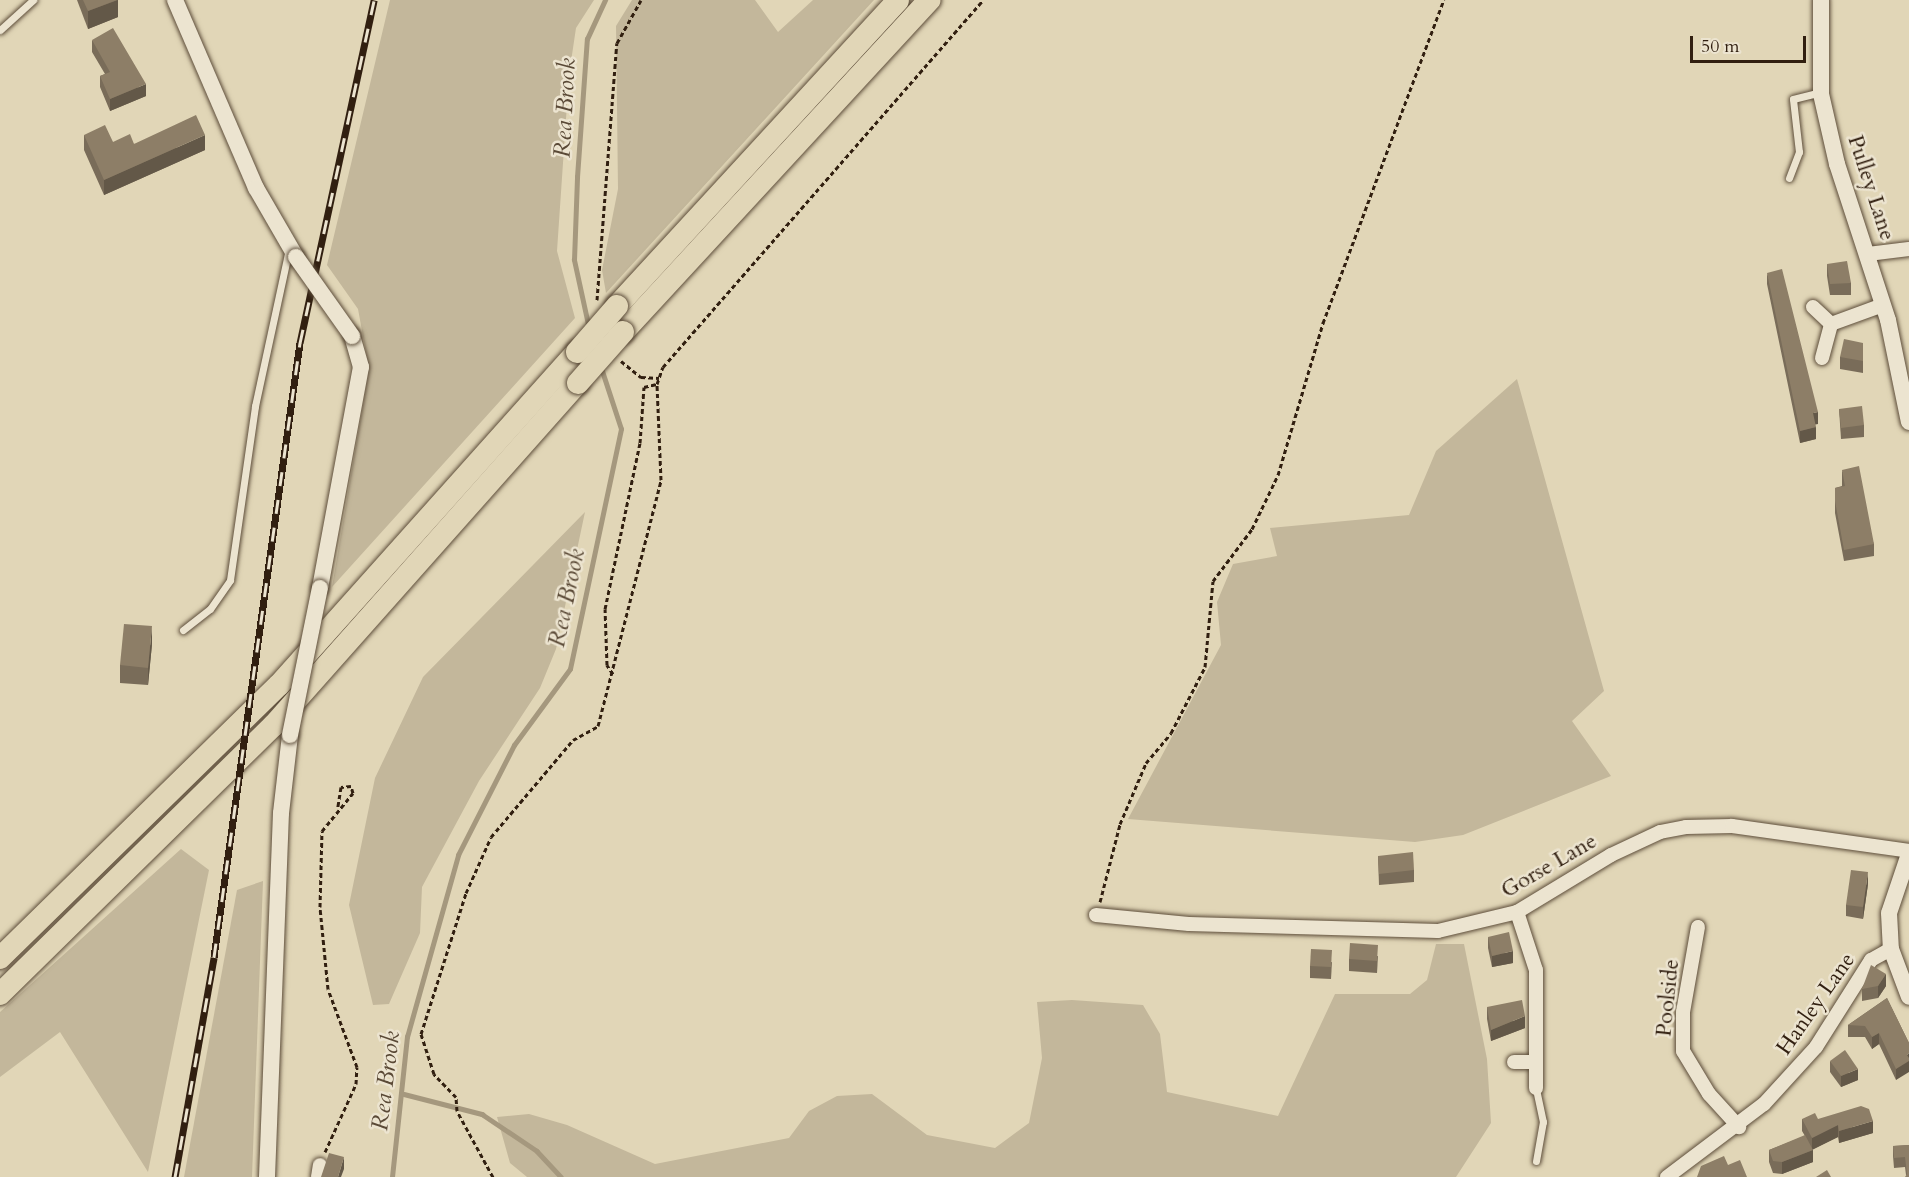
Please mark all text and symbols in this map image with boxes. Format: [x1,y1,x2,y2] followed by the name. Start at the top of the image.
[1693,24,1808,62] scale bar
[1701,34,1740,59] text: 50 m
[548,57,582,159] water label: Rea Brook
[1842,132,1900,244] street label: Pulley Lane
[543,546,591,650] water label: Rea Brook
[1497,828,1601,904] street label: Gorse Lane
[1771,948,1861,1060] street label: Hanley Lane
[1651,958,1685,1038] street label: Poolside
[366,1030,406,1132] water label: Rea Brook

